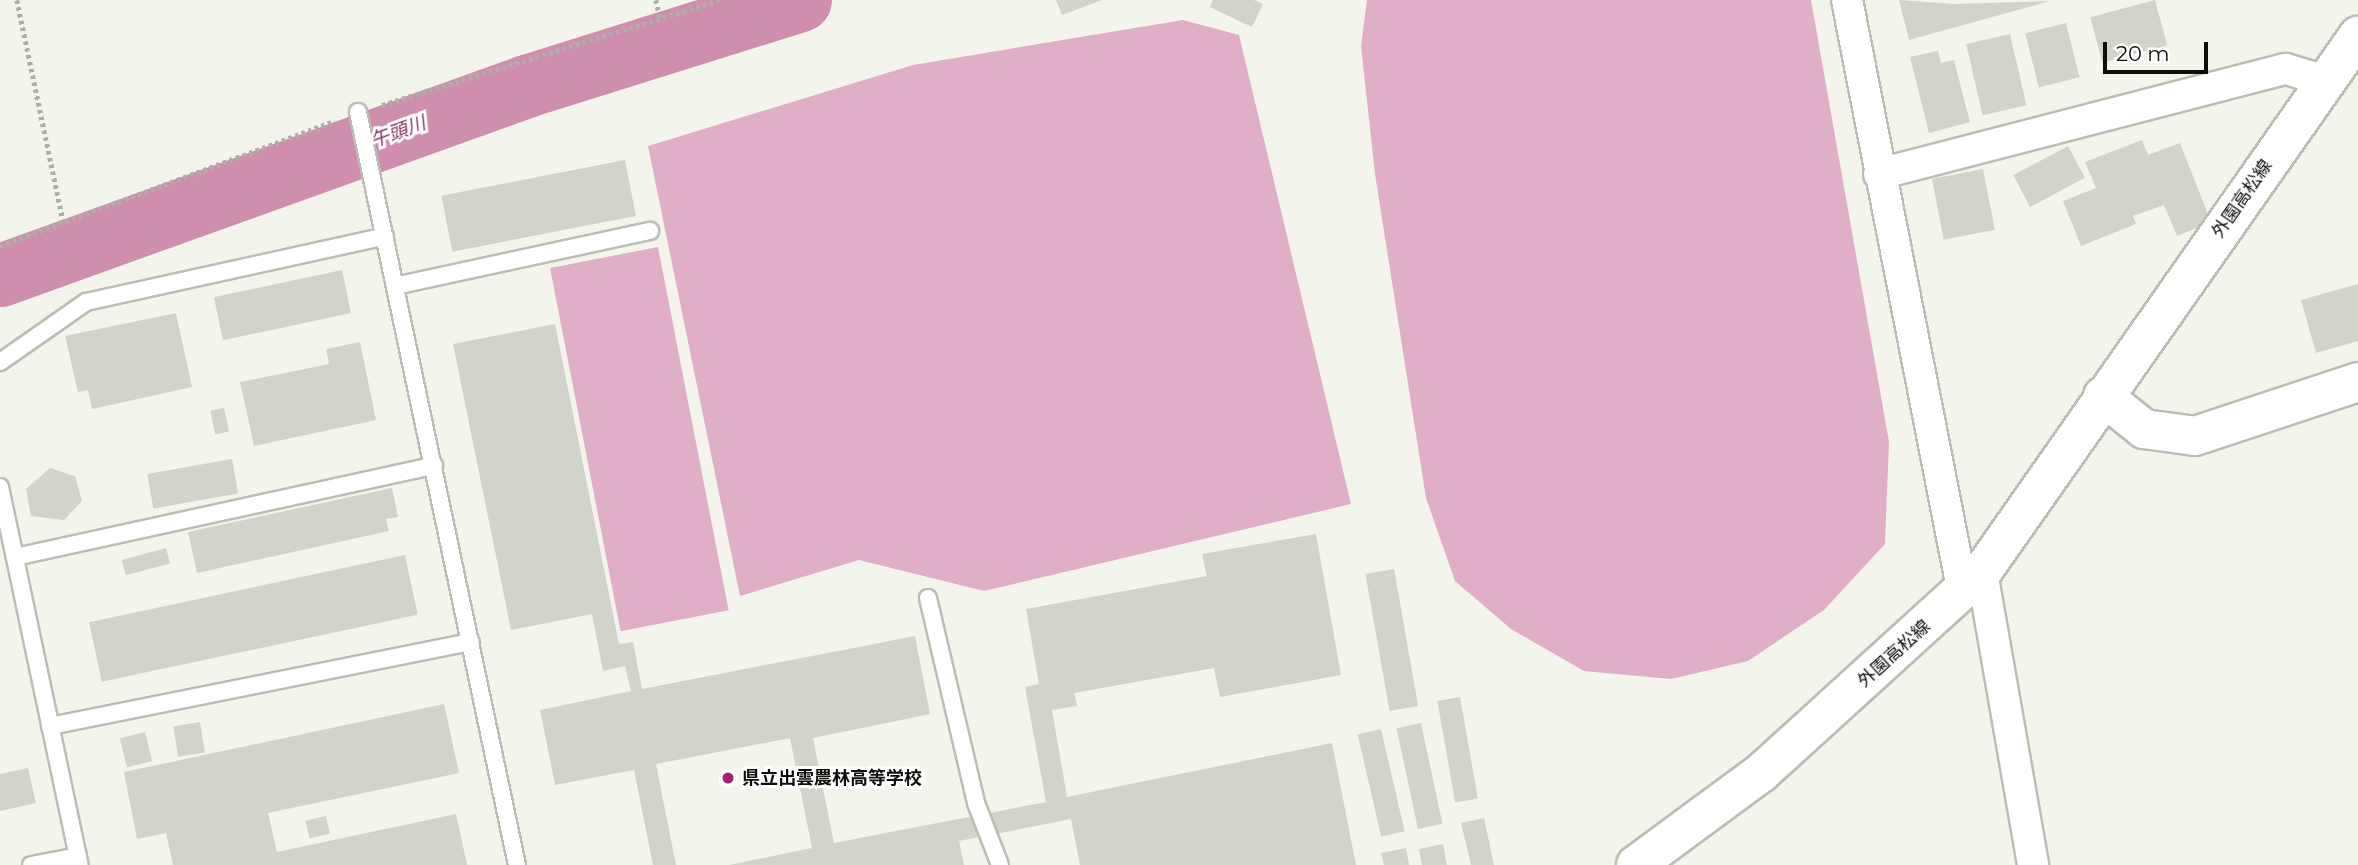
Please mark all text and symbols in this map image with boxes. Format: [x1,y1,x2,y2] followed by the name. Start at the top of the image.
[2106,28,2211,72] scale bar
[2116,41,2170,66] text: 20 m
[367,112,429,152] water label: 午頭川
[2207,156,2277,242] street label: 外園高松線
[1853,616,1935,692] street label: 外園高松線
[742,767,922,789] place label: 県立出雲農林高等学校
[720,770,736,786] marker: 県立出雲農林高等学校

